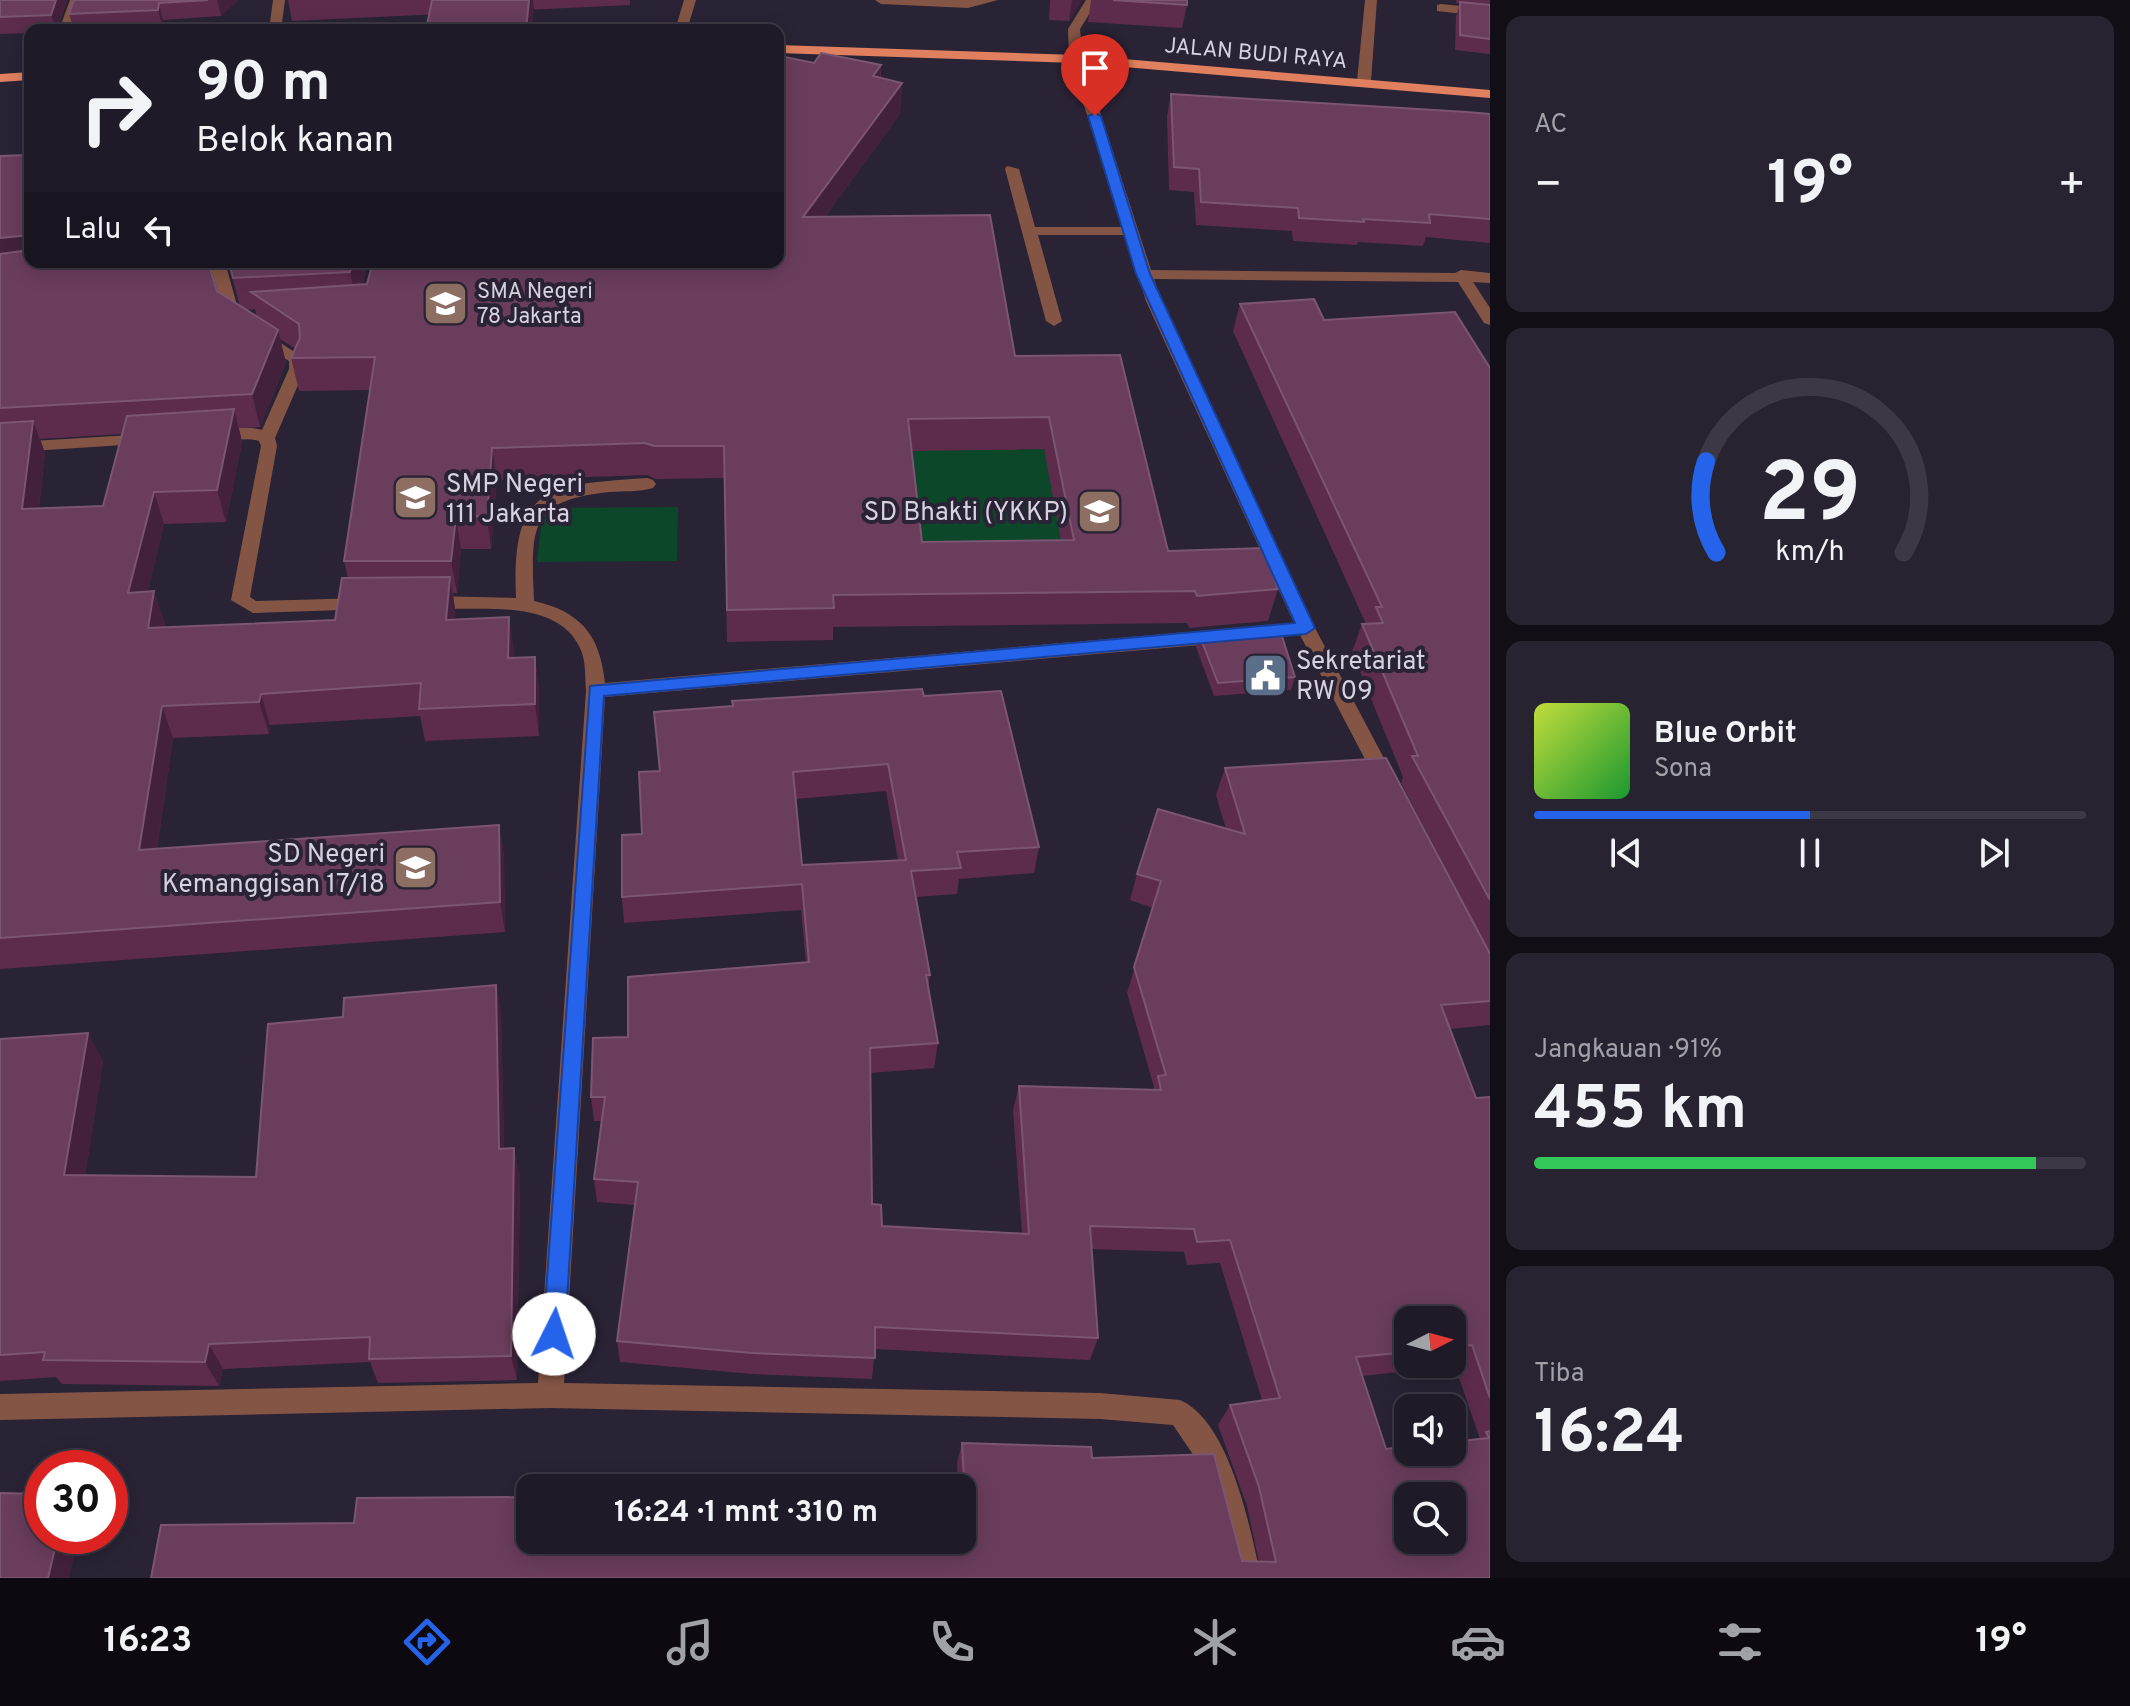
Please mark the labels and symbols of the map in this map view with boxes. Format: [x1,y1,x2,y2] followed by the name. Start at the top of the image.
[1163,33,1348,76] street label: JALAN BUDI RAYA
[1061,34,1129,116] pin
[422,279,470,327] school or university icon: SMA Negeri 78 Jakarta
[477,279,593,331] place label: SMA Negeri 78 Jakarta
[446,469,583,532] place label: SMP Negeri 111 Jakarta
[391,474,439,522] school or university icon: SMP Negeri 111 Jakarta
[1075,487,1123,535] school or university icon: SD Bhakti (YKKP)
[864,497,1068,530] place label: SD Bhakti (YKKP)
[1296,646,1426,709] place label: Sekretariat RW 09
[1241,651,1289,699] public building icon: Sekretariat RW 09
[162,839,385,902] place label: SD Negeri Kemanggisan 17/18
[392,844,440,892] school or university icon: SD Negeri Kemanggisan 17/18
[512,1292,596,1376] position arrow
[1394,1306,1466,1378] north arrow
[24,1450,128,1554] speed limit sign: 30

